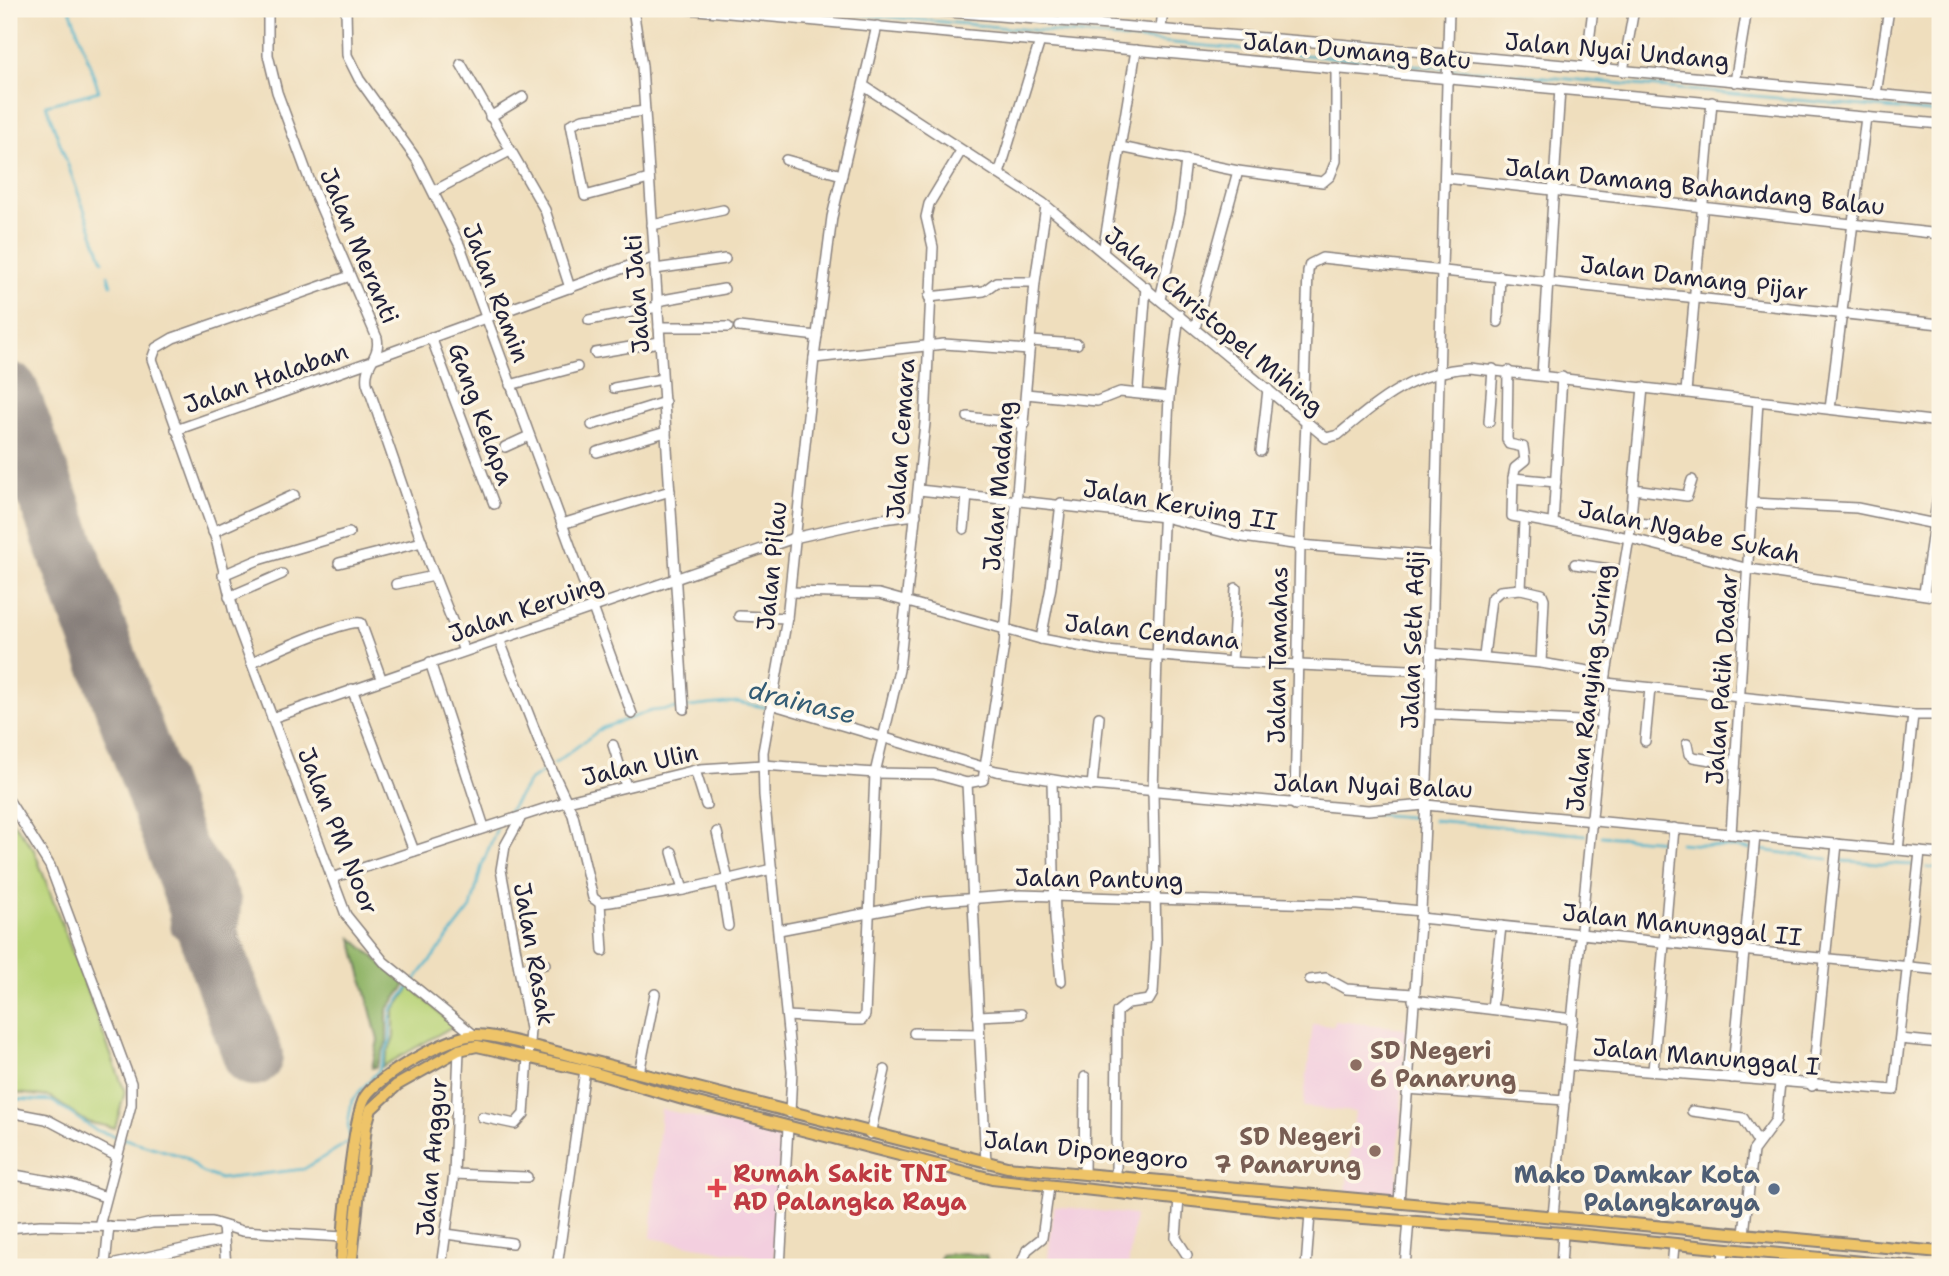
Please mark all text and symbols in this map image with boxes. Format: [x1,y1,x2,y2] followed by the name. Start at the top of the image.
[1242,25,1472,77] street label: Jalan Dumang Batu
[1503,25,1731,77] street label: Jalan Nyai Undang
[1503,151,1887,223] street label: Jalan Damang Bahandang Balau
[312,163,406,329] street label: Jalan Meranti
[455,219,537,367] street label: Jalan Ramin
[1097,220,1331,422] street label: Jalan Christopel Mihing
[617,233,657,355] street label: Jalan Jati
[1578,248,1810,308] street label: Jalan Damang Pijar
[180,335,352,421] street label: Jalan Halaban
[440,339,522,490] street label: Gang Kelapa
[879,357,923,521] street label: Jalan Cemara
[976,399,1022,573] street label: Jalan Madang
[1080,472,1280,538] street label: Jalan Keruing II
[1575,493,1803,571] street label: Jalan Ngabe Sukah
[749,500,795,632] street label: Jalan Pilau
[1394,550,1432,730] street label: Jalan Seth Adji
[1559,562,1621,814] street label: Jalan Ranying Suring
[1260,566,1296,744] street label: Jalan Tamahas
[444,568,608,650] street label: Jalan Keruing
[1699,572,1745,786] street label: Jalan Patih Dadar
[1063,607,1241,657] street label: Jalan Cendana
[745,671,860,732] water label: drainase
[579,736,701,794] street label: Jalan Ulin
[290,743,386,919] street label: Jalan PM Noor
[1273,767,1473,805] street label: Jalan Nyai Balau
[1014,862,1184,896] street label: Jalan Pantung
[506,880,562,1028] street label: Jalan Rasak
[1561,896,1803,954] street label: Jalan Manunggal II
[1591,1031,1821,1083] street label: Jalan Manunggal I
[1370,1035,1516,1095] place label: SD Negeri 6 Panarung
[1348,1057,1364,1073] marker: SD Negeri 6 Panarung
[409,1076,455,1238] street label: Jalan Anggur
[1215,1121,1361,1181] place label: SD Negeri 7 Panarung
[982,1123,1190,1177] street label: Jalan Diponegoro
[1367,1143,1383,1159] marker: SD Negeri 7 Panarung
[733,1158,967,1218] place label: Rumah Sakit TNI AD Palangka Raya
[1514,1159,1761,1219] place label: Mako Damkar Kota Palangkaraya
[707,1178,727,1198] marker: Rumah Sakit TNI AD Palangka Raya
[1766,1181,1782,1197] marker: Mako Damkar Kota Palangkaraya

